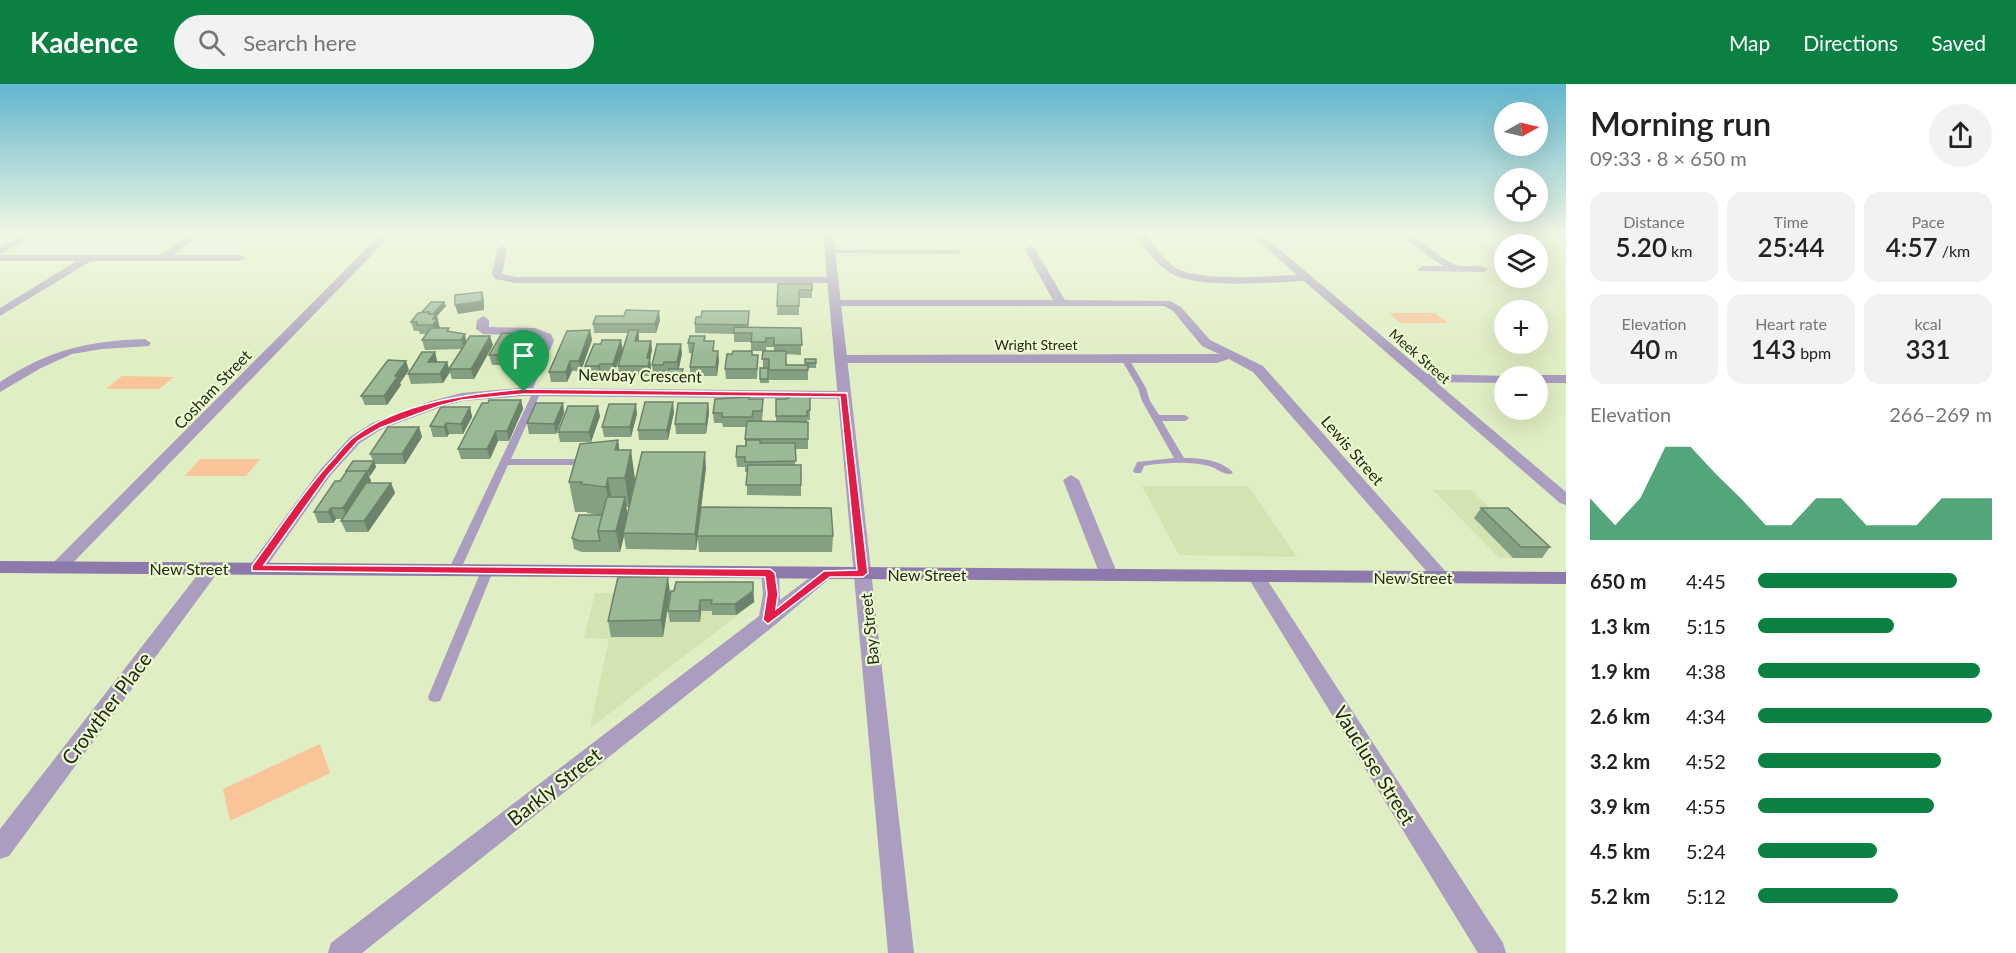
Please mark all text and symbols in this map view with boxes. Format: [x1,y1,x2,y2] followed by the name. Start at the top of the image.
[174,15,594,69] search box
[30,25,138,59] text: Kadence
[195,26,228,59] icon: search
[243,29,357,56] text: Search here
[1729,30,1770,55] text: Map
[1803,30,1898,55] text: Directions
[1931,30,1986,55] text: Saved
[1494,102,1548,156] north arrow
[1494,102,1548,420] map controls
[1590,103,1771,143] text: Morning run
[1929,104,1992,167] button: share
[1590,146,1747,170] text: 09:33 · 8 × 650 m
[1494,168,1548,222] button: locate
[1623,212,1685,231] text: Distance
[1774,212,1808,231] text: Time
[1911,212,1945,231] text: Pace
[1616,231,1667,263] text: 5.20
[1758,231,1824,263] text: 25:44
[1886,231,1938,263] text: 4:57
[1494,234,1548,288] button: layers
[1667,241,1692,260] text: km
[1938,241,1970,260] text: /km
[1494,300,1548,354] button: +
[1622,314,1687,333] text: Elevation
[1755,314,1827,333] text: Heart rate
[1914,314,1942,333] text: kcal
[1386,325,1454,387] street label: Meek Street
[498,330,549,392] pin
[1630,333,1660,365] text: 40
[1751,333,1796,365] text: 143
[1905,333,1951,365] text: 331
[995,336,1077,353] street label: Wright Street
[507,339,540,372] icon: arrive
[1660,343,1678,362] text: m
[1796,343,1831,362] text: bpm
[169,345,255,433] street label: Cosham Street
[578,364,702,386] street label: Newbay Crescent
[1494,366,1548,420] button: −
[1590,402,1671,426] text: Elevation
[1889,402,1992,426] text: 266–269 m
[1318,411,1388,489] street label: Lewis Street
[150,559,229,578] street label: New Street
[888,565,967,584] street label: New Street
[1374,568,1453,587] street label: New Street
[1590,569,1646,593] text: 650 m
[1686,569,1726,593] text: 4:45
[856,592,882,666] street label: Bay Street
[1590,614,1650,638] text: 1.3 km
[1686,614,1726,638] text: 5:15
[56,647,156,769] street label: Crowther Place
[1590,659,1650,683] text: 1.9 km
[1686,659,1726,683] text: 4:38
[1329,701,1421,829] street label: Vaucluse Street
[1590,704,1650,728] text: 2.6 km
[1686,704,1726,728] text: 4:34
[502,742,606,830] street label: Barkly Street
[1590,749,1650,773] text: 3.2 km
[1686,749,1726,773] text: 4:52
[1590,794,1650,818] text: 3.9 km
[1686,794,1726,818] text: 4:55
[1590,839,1650,863] text: 4.5 km
[1686,839,1726,863] text: 5:24
[1590,884,1650,908] text: 5.2 km
[1686,884,1726,908] text: 5:12

